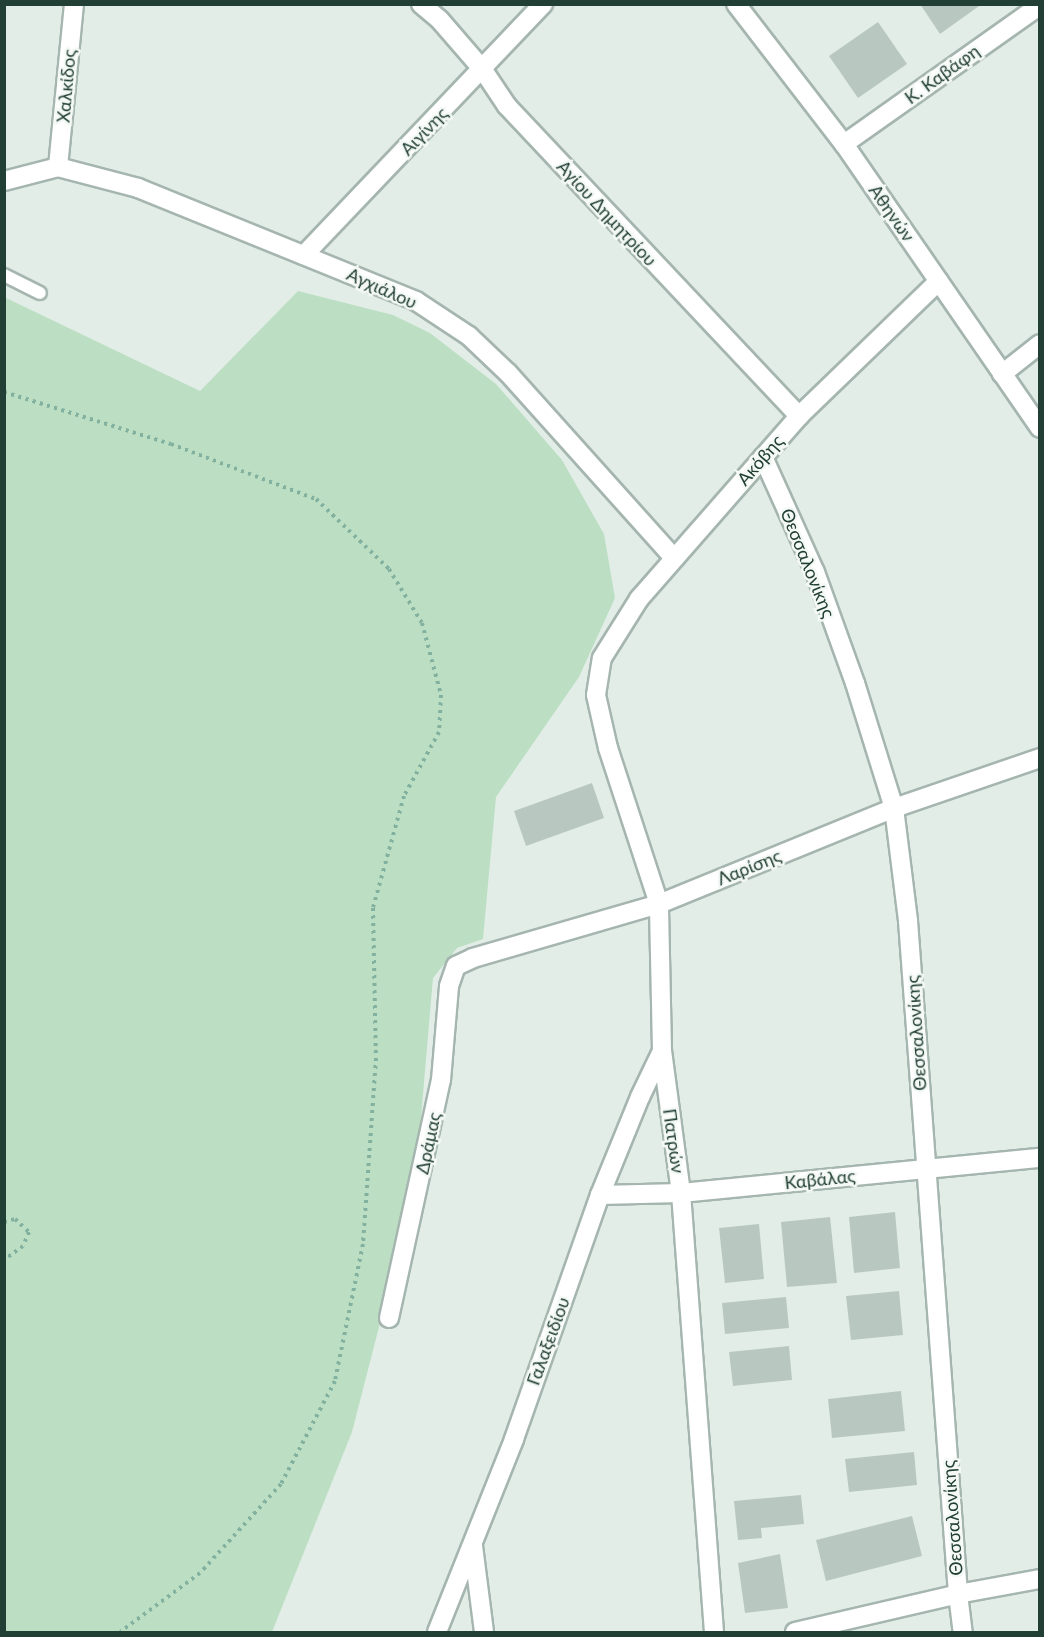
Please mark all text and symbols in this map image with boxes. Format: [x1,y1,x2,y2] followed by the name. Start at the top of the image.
[900,40,984,108] street label: Κ. Καβάφη
[52,48,80,124] street label: Χαλκίδος
[396,102,452,160] street label: Αιγίνης
[552,156,662,270] street label: Αγίου Δημητρίου
[865,180,919,246] street label: Αθηνών
[344,263,420,313] street label: Αγχιάλου
[732,430,788,490] street label: Ακόβης
[776,505,840,621] street label: Θεσσαλονίκης
[714,844,784,890] street label: Λαρίσης
[901,974,931,1092] street label: Θεσσαλονίκης
[659,1107,689,1175] street label: Πατρών
[411,1110,445,1176] street label: Δράμας
[783,1165,857,1193] street label: Καβάλας
[522,1294,574,1388] street label: Γαλαξειδίου
[937,1459,967,1577] street label: Θεσσαλονίκης

